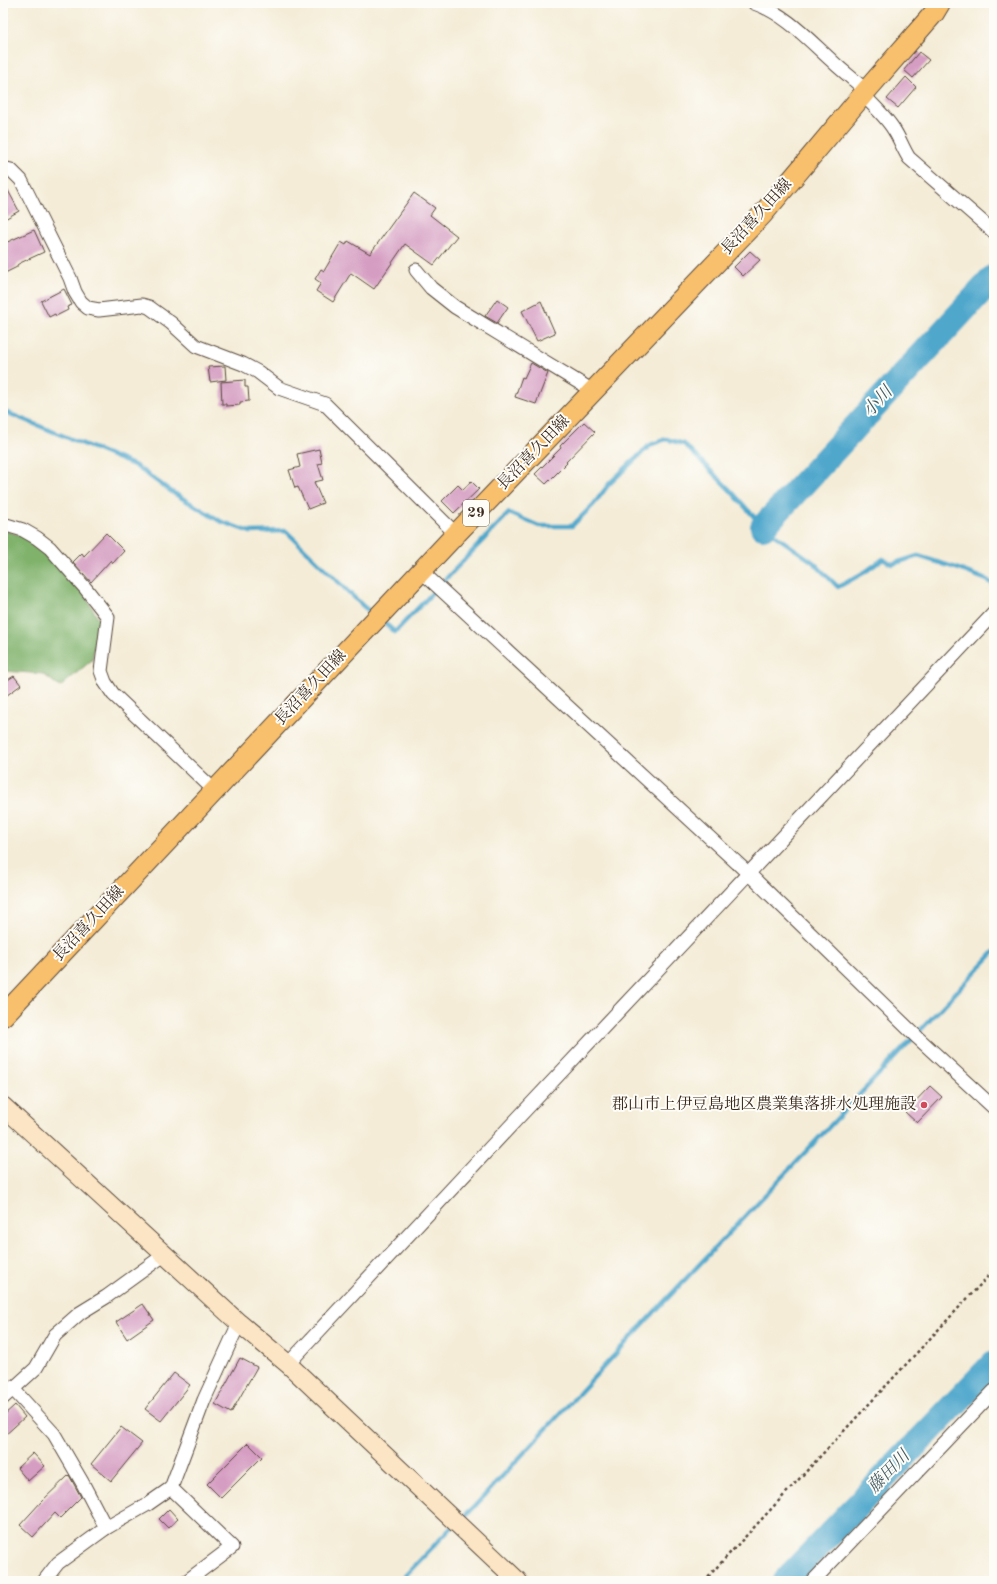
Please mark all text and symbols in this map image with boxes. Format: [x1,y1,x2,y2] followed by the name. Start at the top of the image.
[717,175,795,258] street label: 長沼喜久田線
[859,381,897,420] water label: 小川
[493,412,573,493] street label: 長沼喜久田線
[463,500,489,526] road number: 29
[271,646,350,729] street label: 長沼喜久田線
[49,882,128,965] street label: 長沼喜久田線
[612,1095,916,1113] place label: 郡山市上伊豆島地区農業集落排水処理施設
[919,1100,929,1110] marker: 郡山市上伊豆島地区農業集落排水処理施設
[864,1445,914,1496] water label: 藤田川

